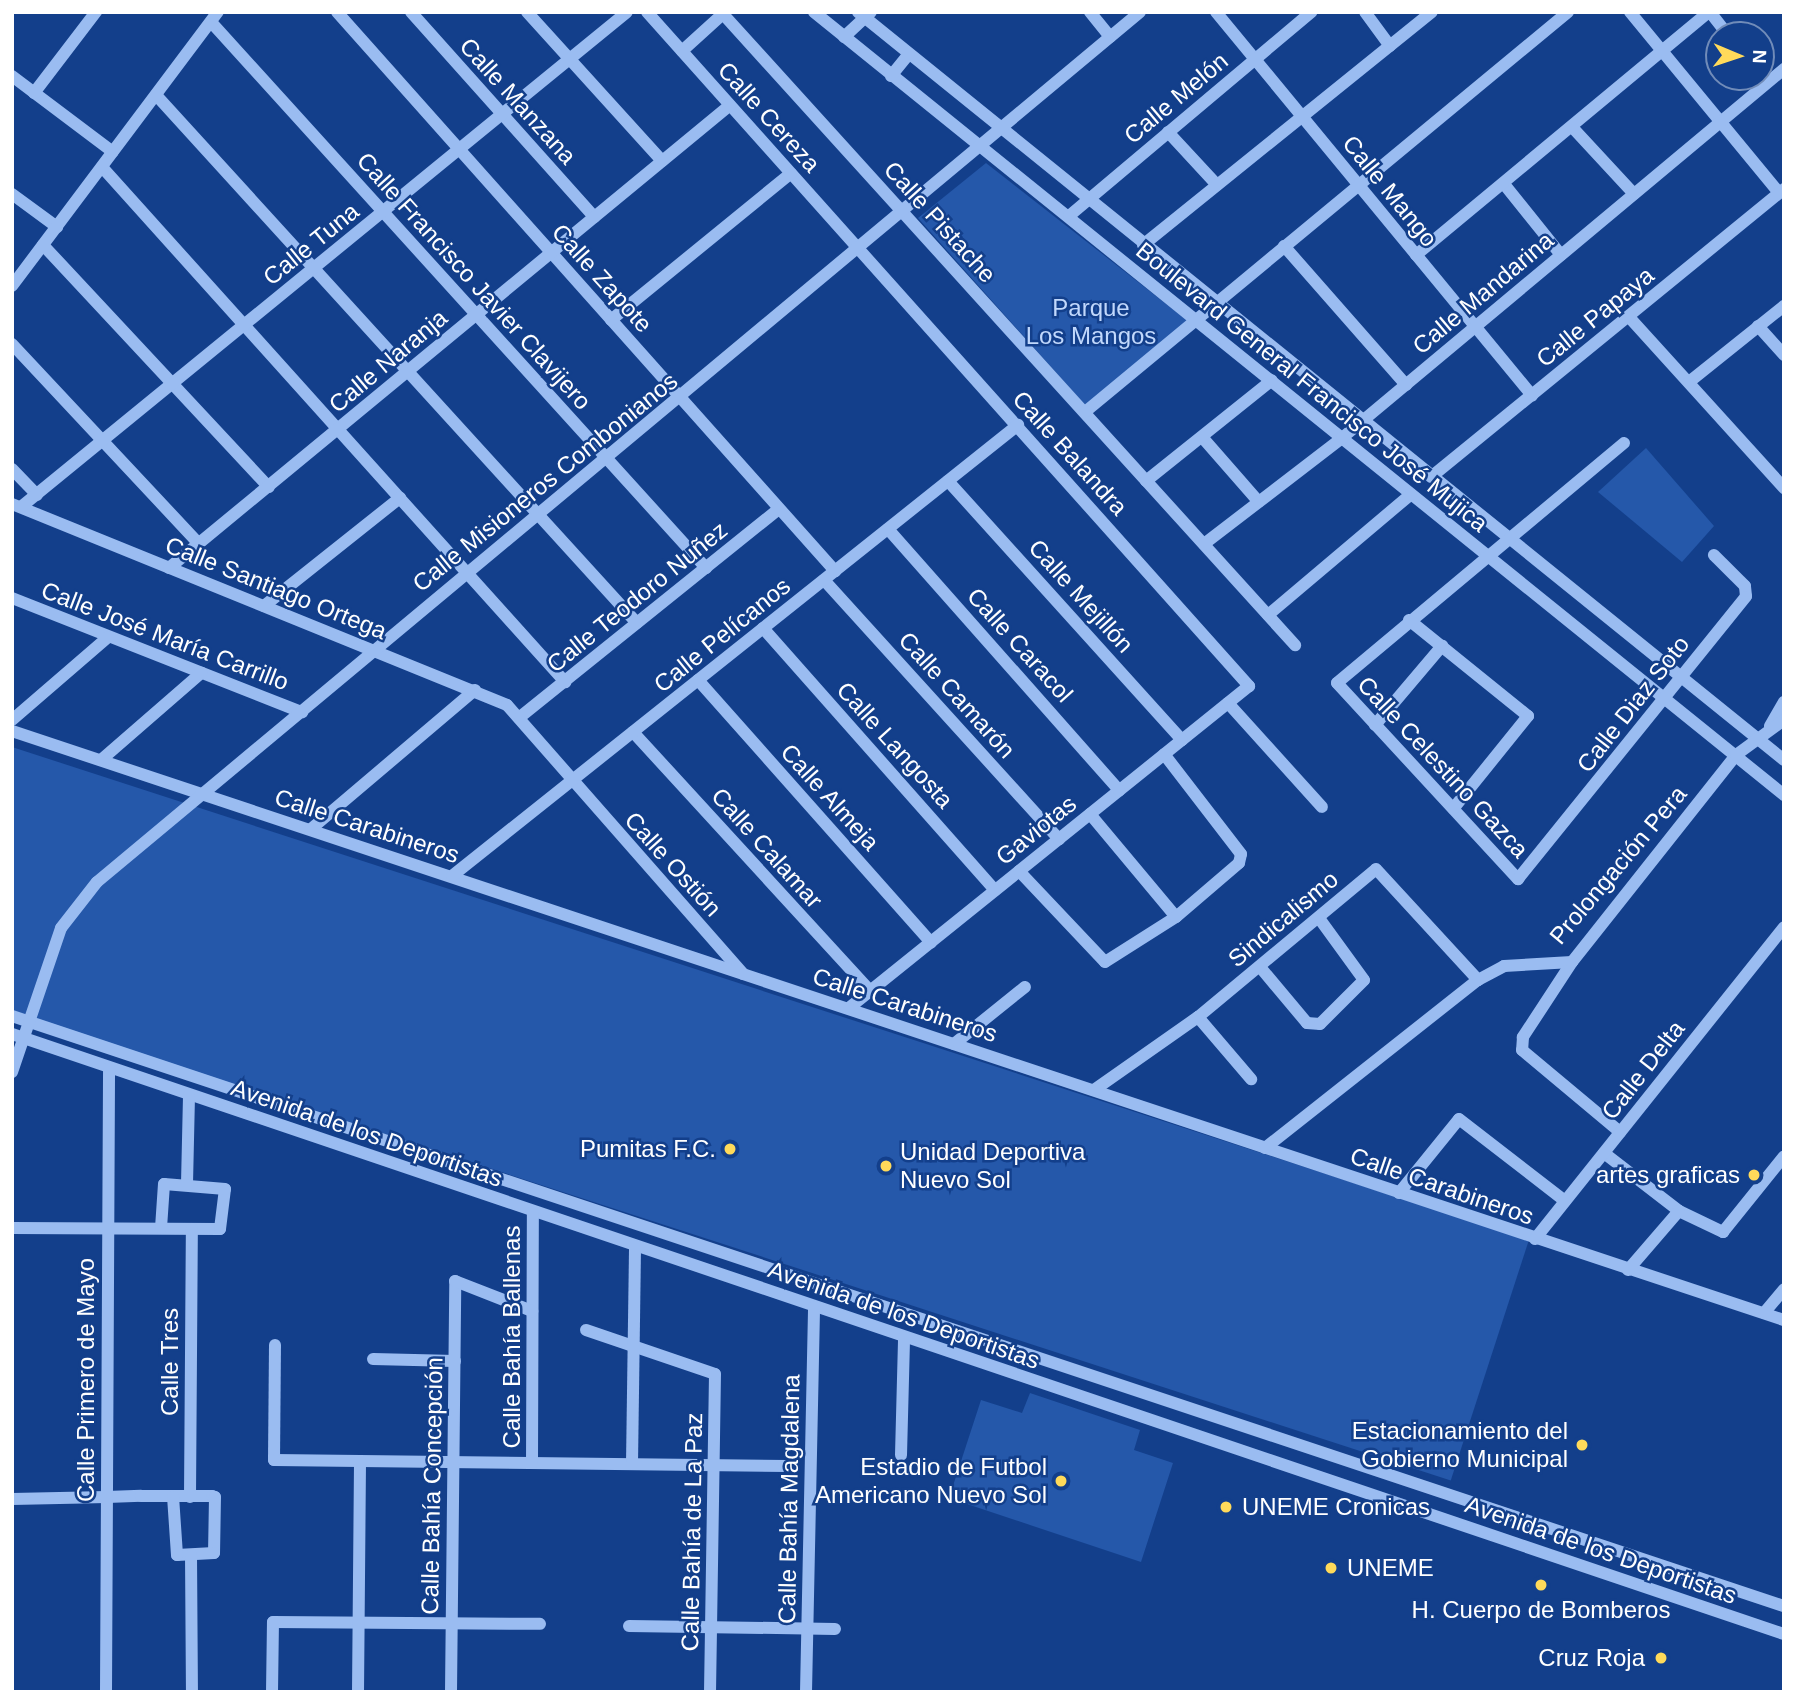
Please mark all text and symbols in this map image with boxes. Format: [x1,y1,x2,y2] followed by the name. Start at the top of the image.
[1705,21,1775,91] north arrow
[454,32,582,170] street label: Calle Manzana
[1118,46,1234,150] street label: Calle Melón
[1749,49,1770,64] text: N
[712,56,826,178] street label: Calle Cereza
[1336,130,1444,252] street label: Calle Mango
[351,146,597,416] street label: Calle Francisco Javier Clavijero
[878,155,1002,289] street label: Calle Pistache
[257,197,365,291] street label: Calle Tuna
[546,218,658,338] street label: Calle Zapote
[1407,226,1559,360] street label: Calle Mandarina
[1130,236,1494,538] street label: Boulevard General Francisco José Mujica
[1530,261,1660,373] street label: Calle Papaya
[1026,294,1156,350] park label: Parque Los Mangos
[323,303,453,419] street label: Calle Naranja
[407,366,683,598] street label: Calle Misioneros Combonianos
[1007,385,1133,521] street label: Calle Balandra
[541,515,733,679] street label: Calle Teodoro Nuñez
[161,530,391,646] street label: Calle Santiago Ortega
[1023,533,1139,659] street label: Calle Mejillón
[648,571,796,699] street label: Calle Pelícanos
[37,575,293,697] street label: Calle José María Carrillo
[961,582,1079,708] street label: Calle Caracol
[893,626,1021,764] street label: Calle Camarón
[1571,630,1695,778] street label: Calle Diaz Soto
[1351,670,1535,864] street label: Calle Celestino Gazca
[831,676,959,814] street label: Calle Langosta
[774,737,886,857] street label: Calle Almeja
[1544,780,1692,950] street label: Prolongación Pera
[705,782,829,914] street label: Calle Calamar
[271,783,463,869] street label: Calle Carabineros
[990,789,1082,871] street label: Gaviotas
[619,806,727,922] street label: Calle Ostión
[1222,865,1344,973] street label: Sindicalismo
[809,962,1001,1048] street label: Calle Carabineros
[1596,1015,1690,1125] street label: Calle Delta
[228,1073,506,1193] street label: Avenida de los Deportistas
[580,1135,716,1163] place label: Pumitas F.C.
[900,1138,1085,1194] place label: Unidad Deportiva Nuevo Sol
[722,1141,738,1157] marker: Pumitas F.C.
[1346,1141,1538,1231] street label: Calle Carabineros
[878,1158,894,1174] marker: Unidad Deportiva Nuevo Sol
[1596,1161,1740,1189] place label: artes graficas
[1746,1167,1762,1183] marker: artes graficas
[498,1226,526,1448] street label: Calle Bahía Ballenas
[765,1255,1043,1375] street label: Avenida de los Deportistas
[72,1258,100,1502] street label: Calle Primero de Mayo
[156,1308,184,1416] street label: Calle Tres
[415,1357,449,1615] street label: Calle Bahía Concepción
[772,1374,806,1624] street label: Calle Bahía Magdalena
[676,1412,708,1652] street label: Calle Bahía de La Paz
[1352,1417,1568,1473] place label: Estacionamiento del Gobierno Municipal
[1574,1437,1590,1453] marker: Estacionamiento del Gobierno Municipal
[815,1453,1047,1509] place label: Estadio de Futbol Americano Nuevo Sol
[1053,1473,1069,1489] marker: Estadio de Futbol Americano Nuevo Sol
[1462,1490,1740,1610] street label: Avenida de los Deportistas
[1242,1493,1430,1521] place label: UNEME Cronicas
[1216,1497,1236,1517] marker: UNEME Cronicas
[1347,1554,1434,1582] place label: UNEME
[1321,1558,1341,1578] marker: UNEME
[1533,1577,1549,1593] marker: H. Cuerpo de Bomberos
[1412,1596,1670,1624] place label: H. Cuerpo de Bomberos
[1538,1644,1645,1672] place label: Cruz Roja
[1651,1648,1671,1668] marker: Cruz Roja

